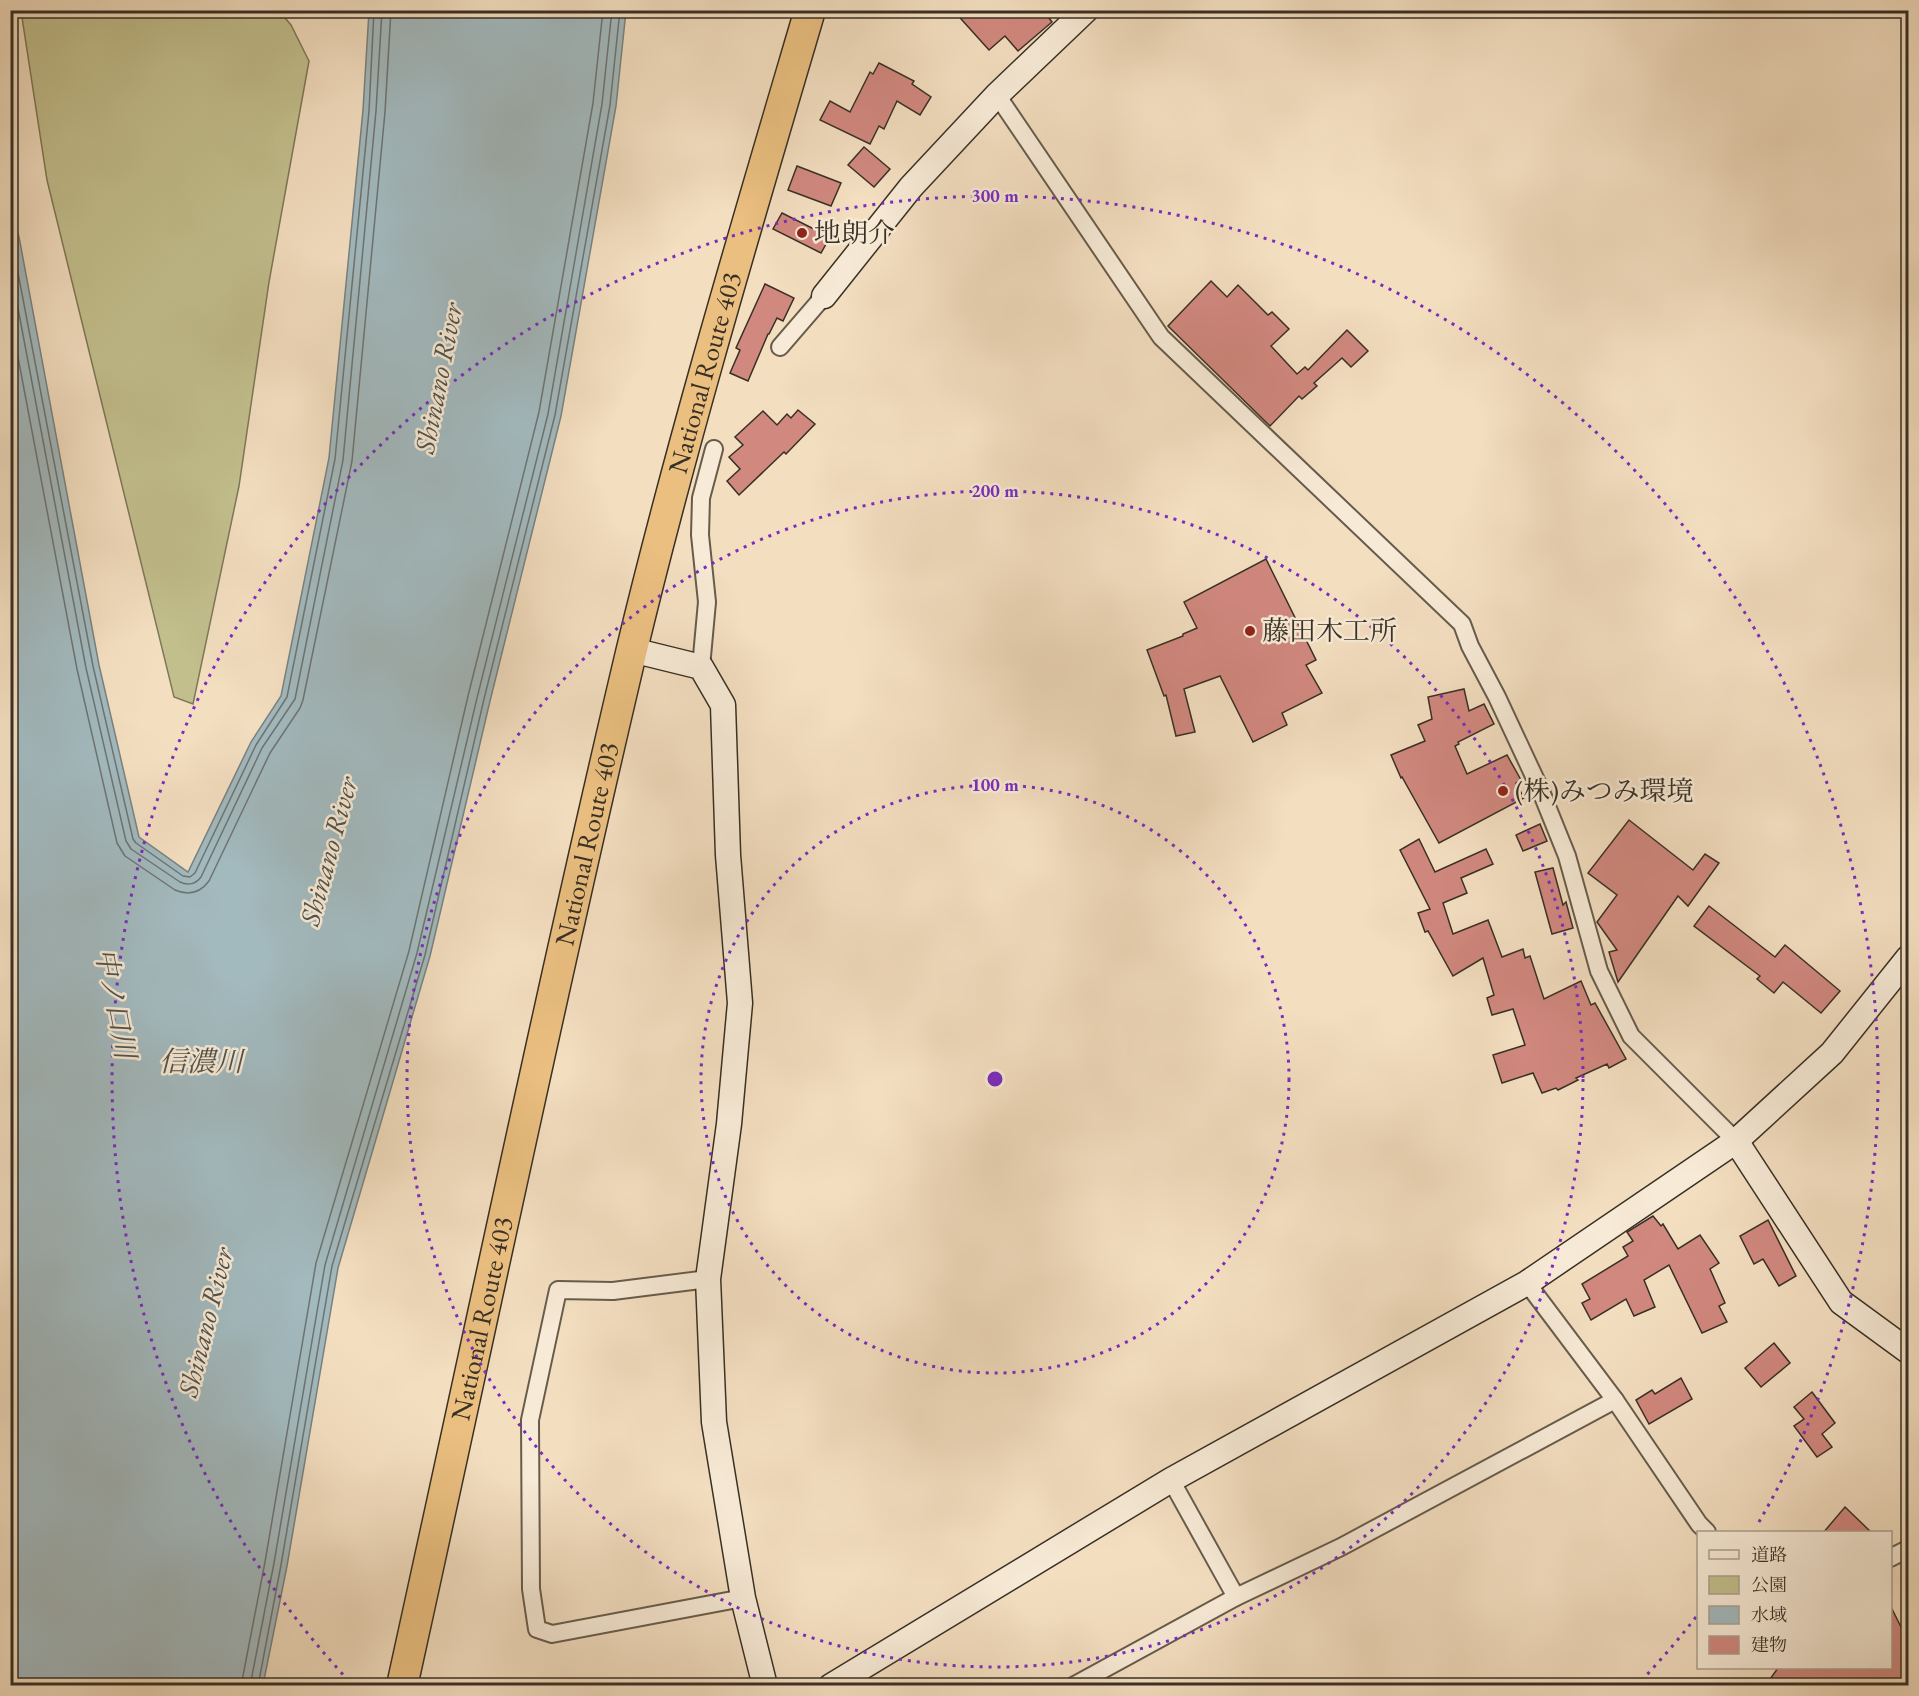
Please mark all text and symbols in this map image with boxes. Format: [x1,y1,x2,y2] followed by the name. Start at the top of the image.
[971,184,1019,207] text: 300 m
[814,215,895,250] place label: 地朗介
[795,226,809,240] marker: 地朗介
[660,268,749,477] street label: National Route 403
[406,298,470,457] water label: Shinano River
[971,479,1019,502] text: 200 m
[1262,613,1397,648] place label: 藤田木工所
[1243,624,1257,638] marker: 藤田木工所
[546,739,627,949] street label: National Route 403
[291,771,365,930] water label: Shinano River
[971,773,1019,796] text: 100 m
[1515,773,1693,808] place label: (株)みつみ環境
[1496,784,1510,798] marker: (株)みつみ環境
[88,945,145,1064] water label: 中ノ口川
[159,1043,246,1079] water label: 信濃川
[985,1069,1005,1089] centre of rings
[442,1213,521,1424] street label: National Route 403
[169,1242,241,1401] water label: Shinano River
[1697,1531,1892,1669] legend
[1751,1543,1787,1566] text: 道路
[1751,1573,1787,1596] text: 公園
[1751,1603,1787,1626] text: 水域
[1751,1633,1787,1656] text: 建物

